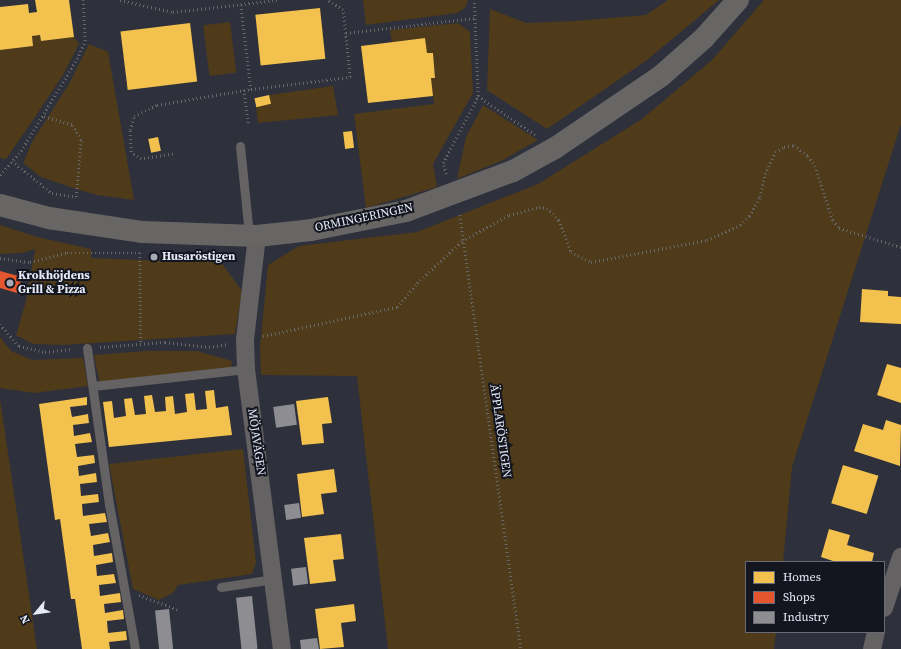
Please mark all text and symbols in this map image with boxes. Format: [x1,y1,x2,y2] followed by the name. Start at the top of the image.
[314,201,414,235] street label: ORMINGERINGEN
[162,250,235,264] place label: Husaröstigen
[149,252,159,262] marker: Husaröstigen
[18,269,90,297] place label: Krokhöjdens Grill & Pizza
[5,278,15,288] marker: Krokhöjdens Grill & Pizza
[486,383,514,479] street label: ÄPPLARÖSTIGEN
[244,407,268,477] street label: MÖJAVÄGEN
[745,561,885,633] legend
[783,569,821,585] text: Homes
[783,589,815,605] text: Shops
[16,593,56,633] north arrow
[783,609,829,625] text: Industry
[17,612,34,626] text: N

